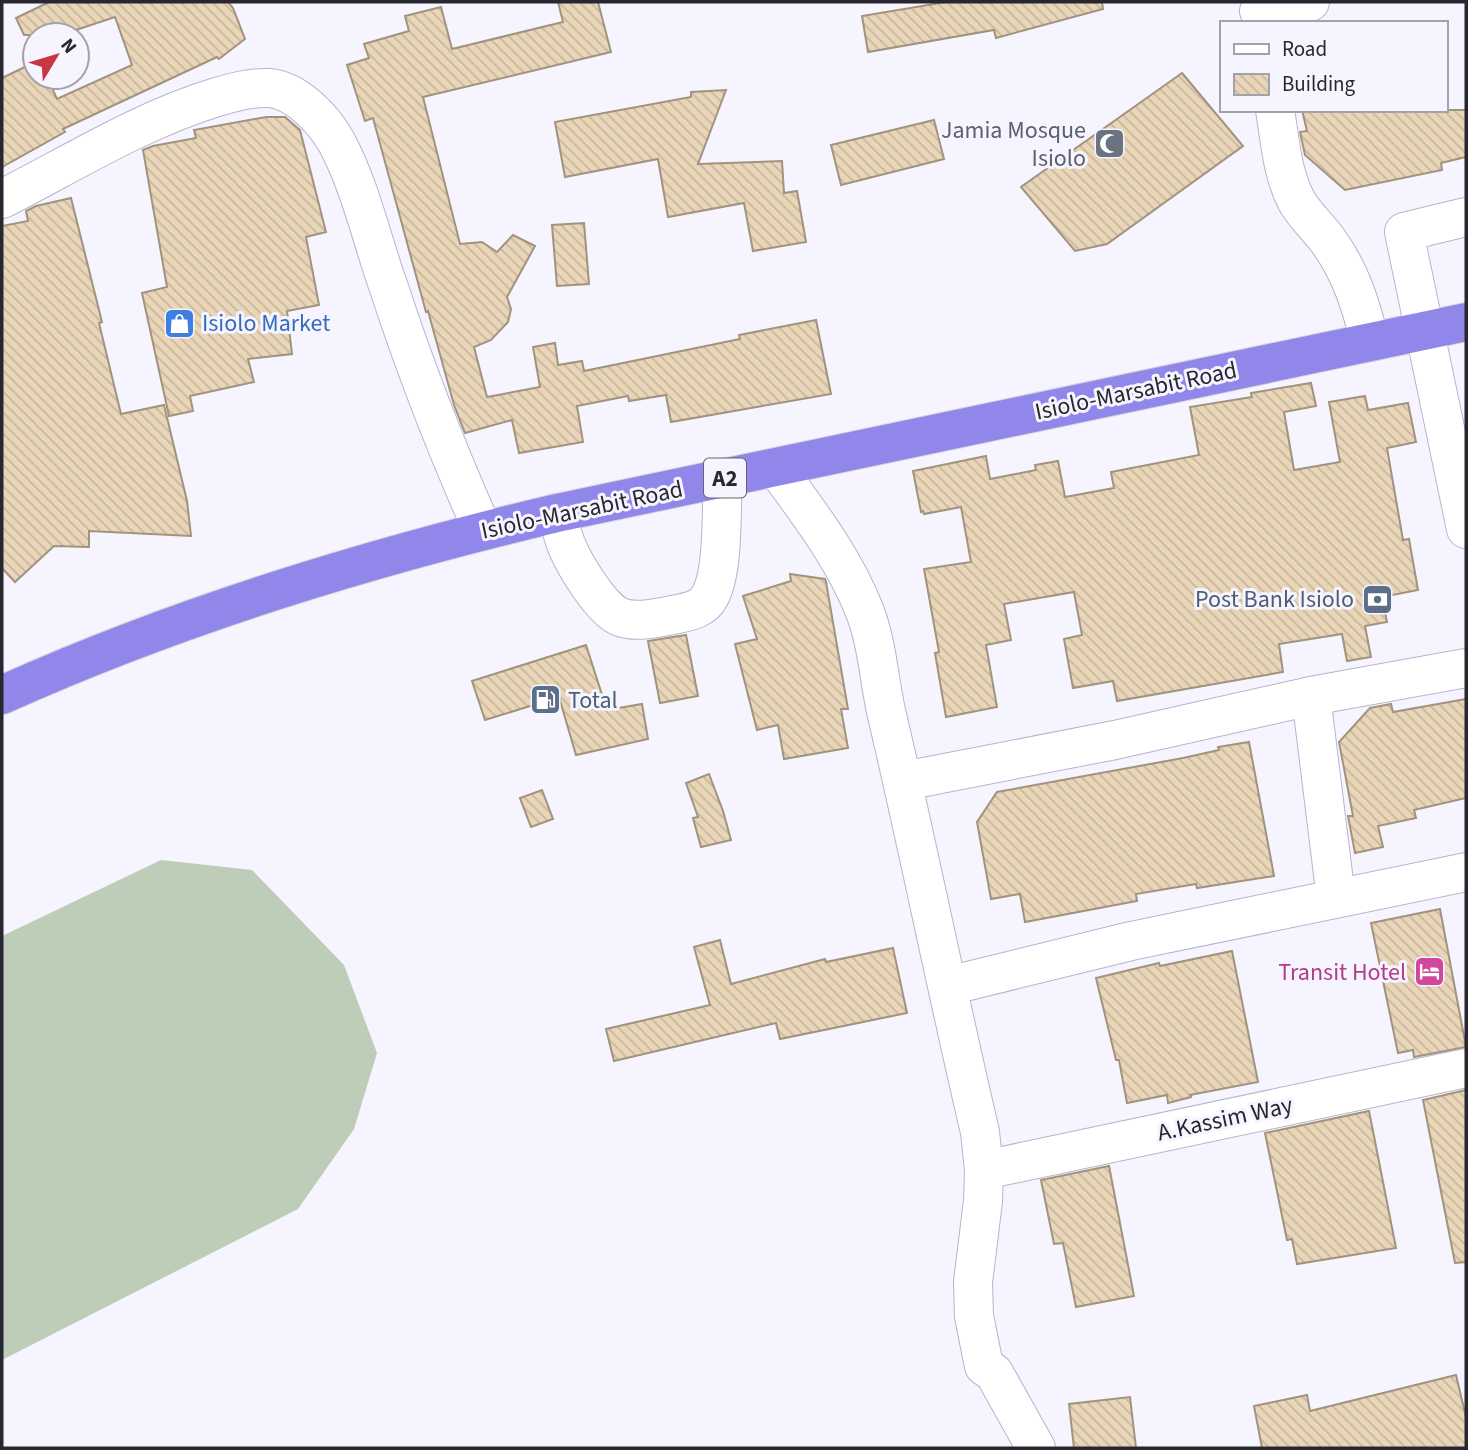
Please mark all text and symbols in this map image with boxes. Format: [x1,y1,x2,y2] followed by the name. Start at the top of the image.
[21,21,91,91] north arrow
[1220,21,1447,112] legend
[54,33,83,60] text: N
[1282,34,1327,64] text: Road
[1282,69,1356,99] text: Building
[941,113,1086,176] place label: Jamia Mosque Isiolo
[1092,127,1126,161] mosque icon: Jamia Mosque Isiolo
[162,306,196,340] shop icon: Isiolo Market
[202,306,330,341] place label: Isiolo Market
[1032,353,1240,429] street label: Isiolo-Marsabit Road
[704,458,746,498] road number: A2
[478,472,686,548] street label: Isiolo-Marsabit Road
[1195,582,1354,617] place label: Post Bank Isiolo
[1360,582,1394,616] bank icon: Post Bank Isiolo
[528,683,562,717] fuel station icon: Total
[568,683,618,718] place label: Total
[1278,955,1406,990] place label: Transit Hotel
[1412,955,1446,989] hotel icon: Transit Hotel
[1154,1088,1296,1150] street label: A.Kassim Way

